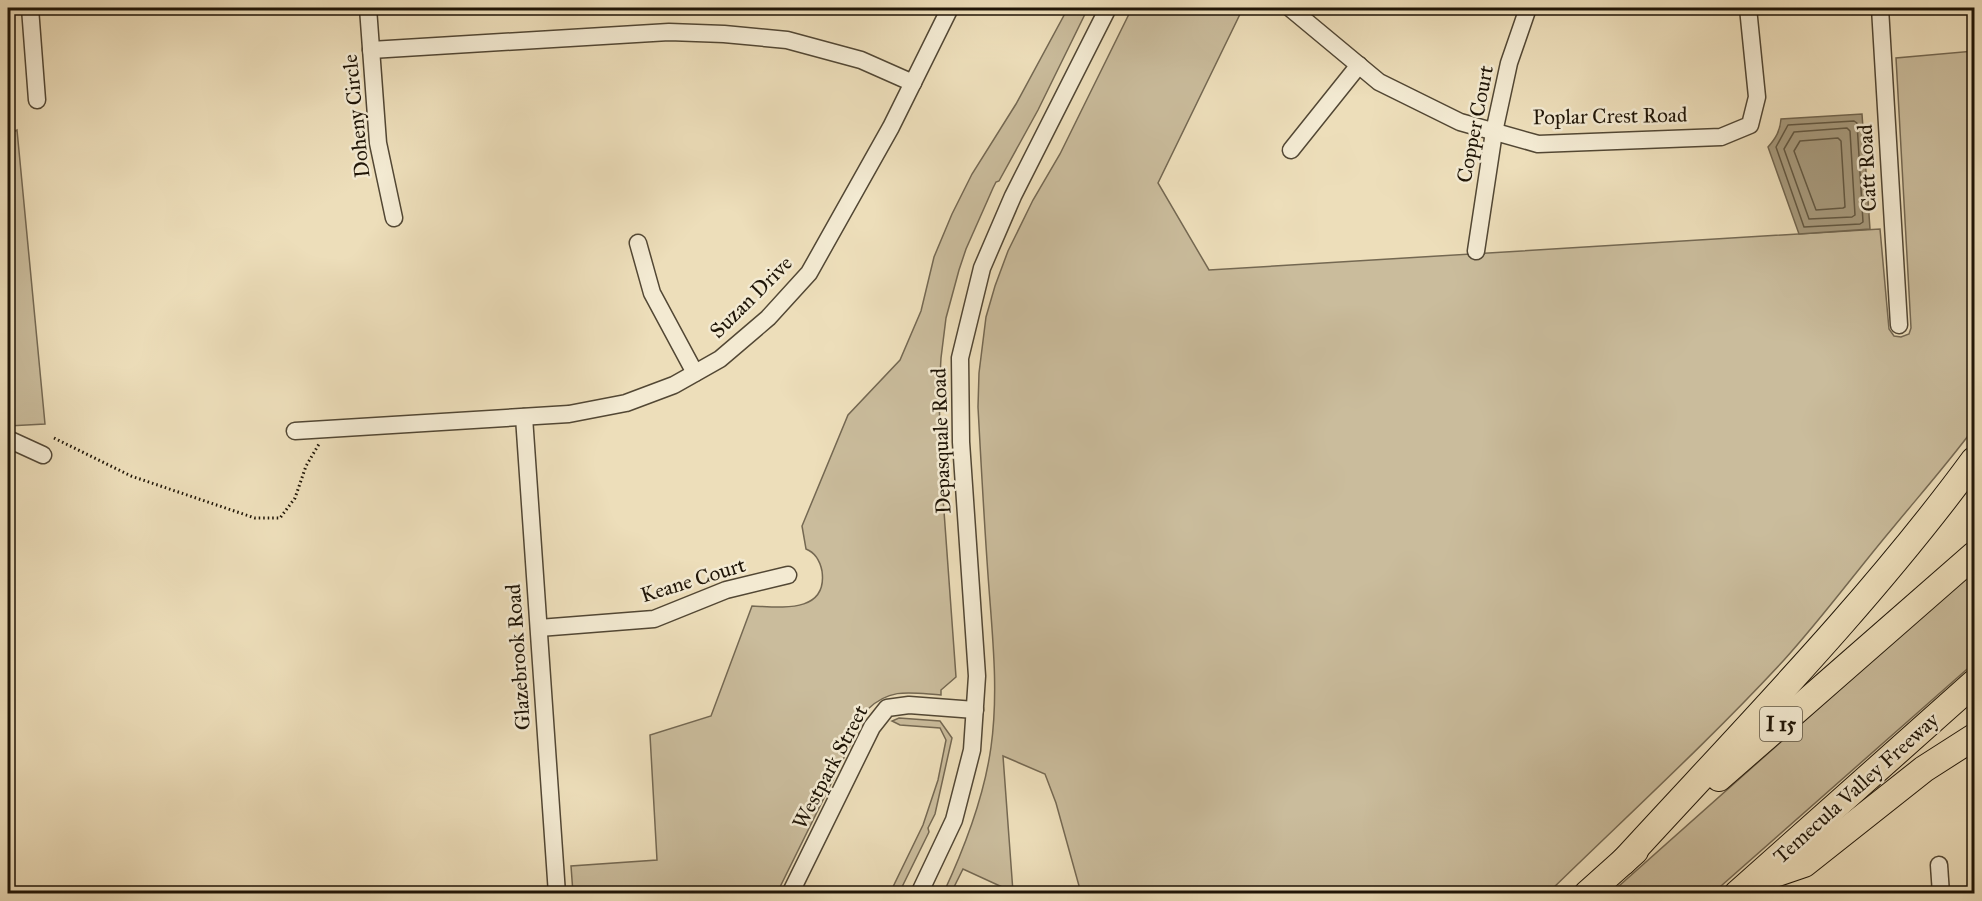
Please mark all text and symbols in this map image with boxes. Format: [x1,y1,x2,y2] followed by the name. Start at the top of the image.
[337,53,375,179] street label: Doheny Circle
[1451,63,1499,185] street label: Copper Court
[1532,102,1688,130] street label: Poplar Crest Road
[1852,123,1882,212] street label: Catt Road
[704,250,798,344] street label: Suzan Drive
[925,367,957,514] street label: Depasquale Road
[637,552,749,608] street label: Keane Court
[500,583,536,731] street label: Glazebrook Road
[786,700,874,833] street label: Westpark Street
[1768,706,1945,869] street label: Temecula Valley Freeway
[1760,707,1802,741] road number: I 15

